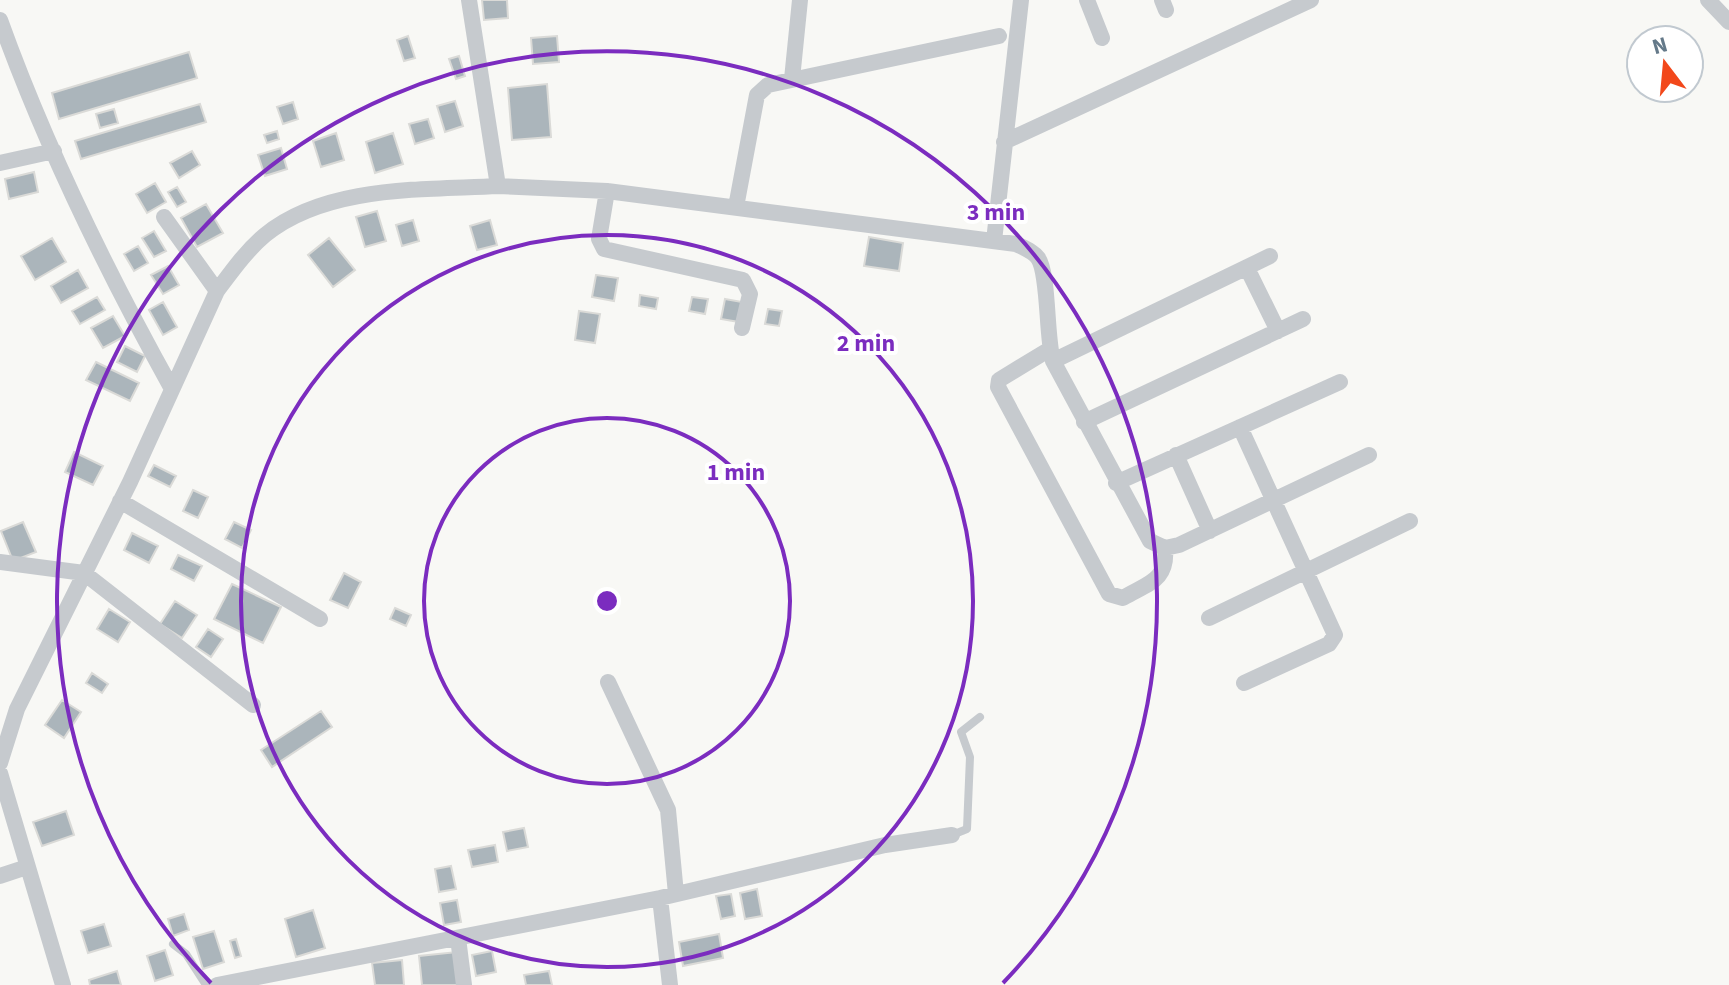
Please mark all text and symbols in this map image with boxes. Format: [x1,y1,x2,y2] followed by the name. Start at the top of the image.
[1625,24,1705,104] north arrow
[1648,28,1671,63] text: N
[967,195,1025,230] text: 3 min
[837,326,895,361] text: 2 min
[707,455,765,490] text: 1 min
[593,587,621,615] centre of rings

